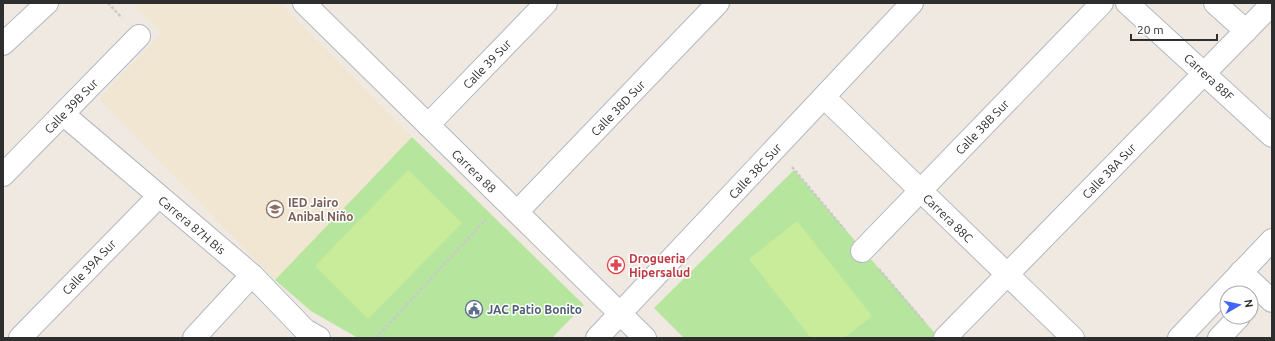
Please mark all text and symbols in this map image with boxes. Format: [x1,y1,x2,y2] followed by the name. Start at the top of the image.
[1131,16,1217,42] scale bar
[1137,23,1164,36] text: 20 m
[460,36,514,91] street label: Calle 39 Sur
[1182,51,1236,103] street label: Carrera 88F
[42,76,101,136] street label: Calle 39B Sur
[588,77,648,138] street label: Calle 38D Sur
[953,97,1012,157] street label: Calle 38B Sur
[726,140,784,201] street label: Calle 38C Sur
[1080,141,1139,201] street label: Calle 38A Sur
[449,147,499,195] street label: Carrera 88
[921,191,976,245] street label: Carrera 88C
[156,193,228,257] street label: Carrera 87H Bis
[288,196,354,223] place label: IED Jairo Anibal Niño
[265,199,285,219] school or university icon: IED Jairo Anibal Niño
[60,237,119,297] street label: Calle 39A Sur
[629,252,690,279] place label: Drogueria Hipersalud
[606,255,626,275] pharmacy icon: Drogueria Hipersalud
[1219,285,1259,325] north arrow
[1242,298,1255,308] text: N
[464,299,484,319] public building icon: JAC Patio Bonito
[487,303,582,316] place label: JAC Patio Bonito

